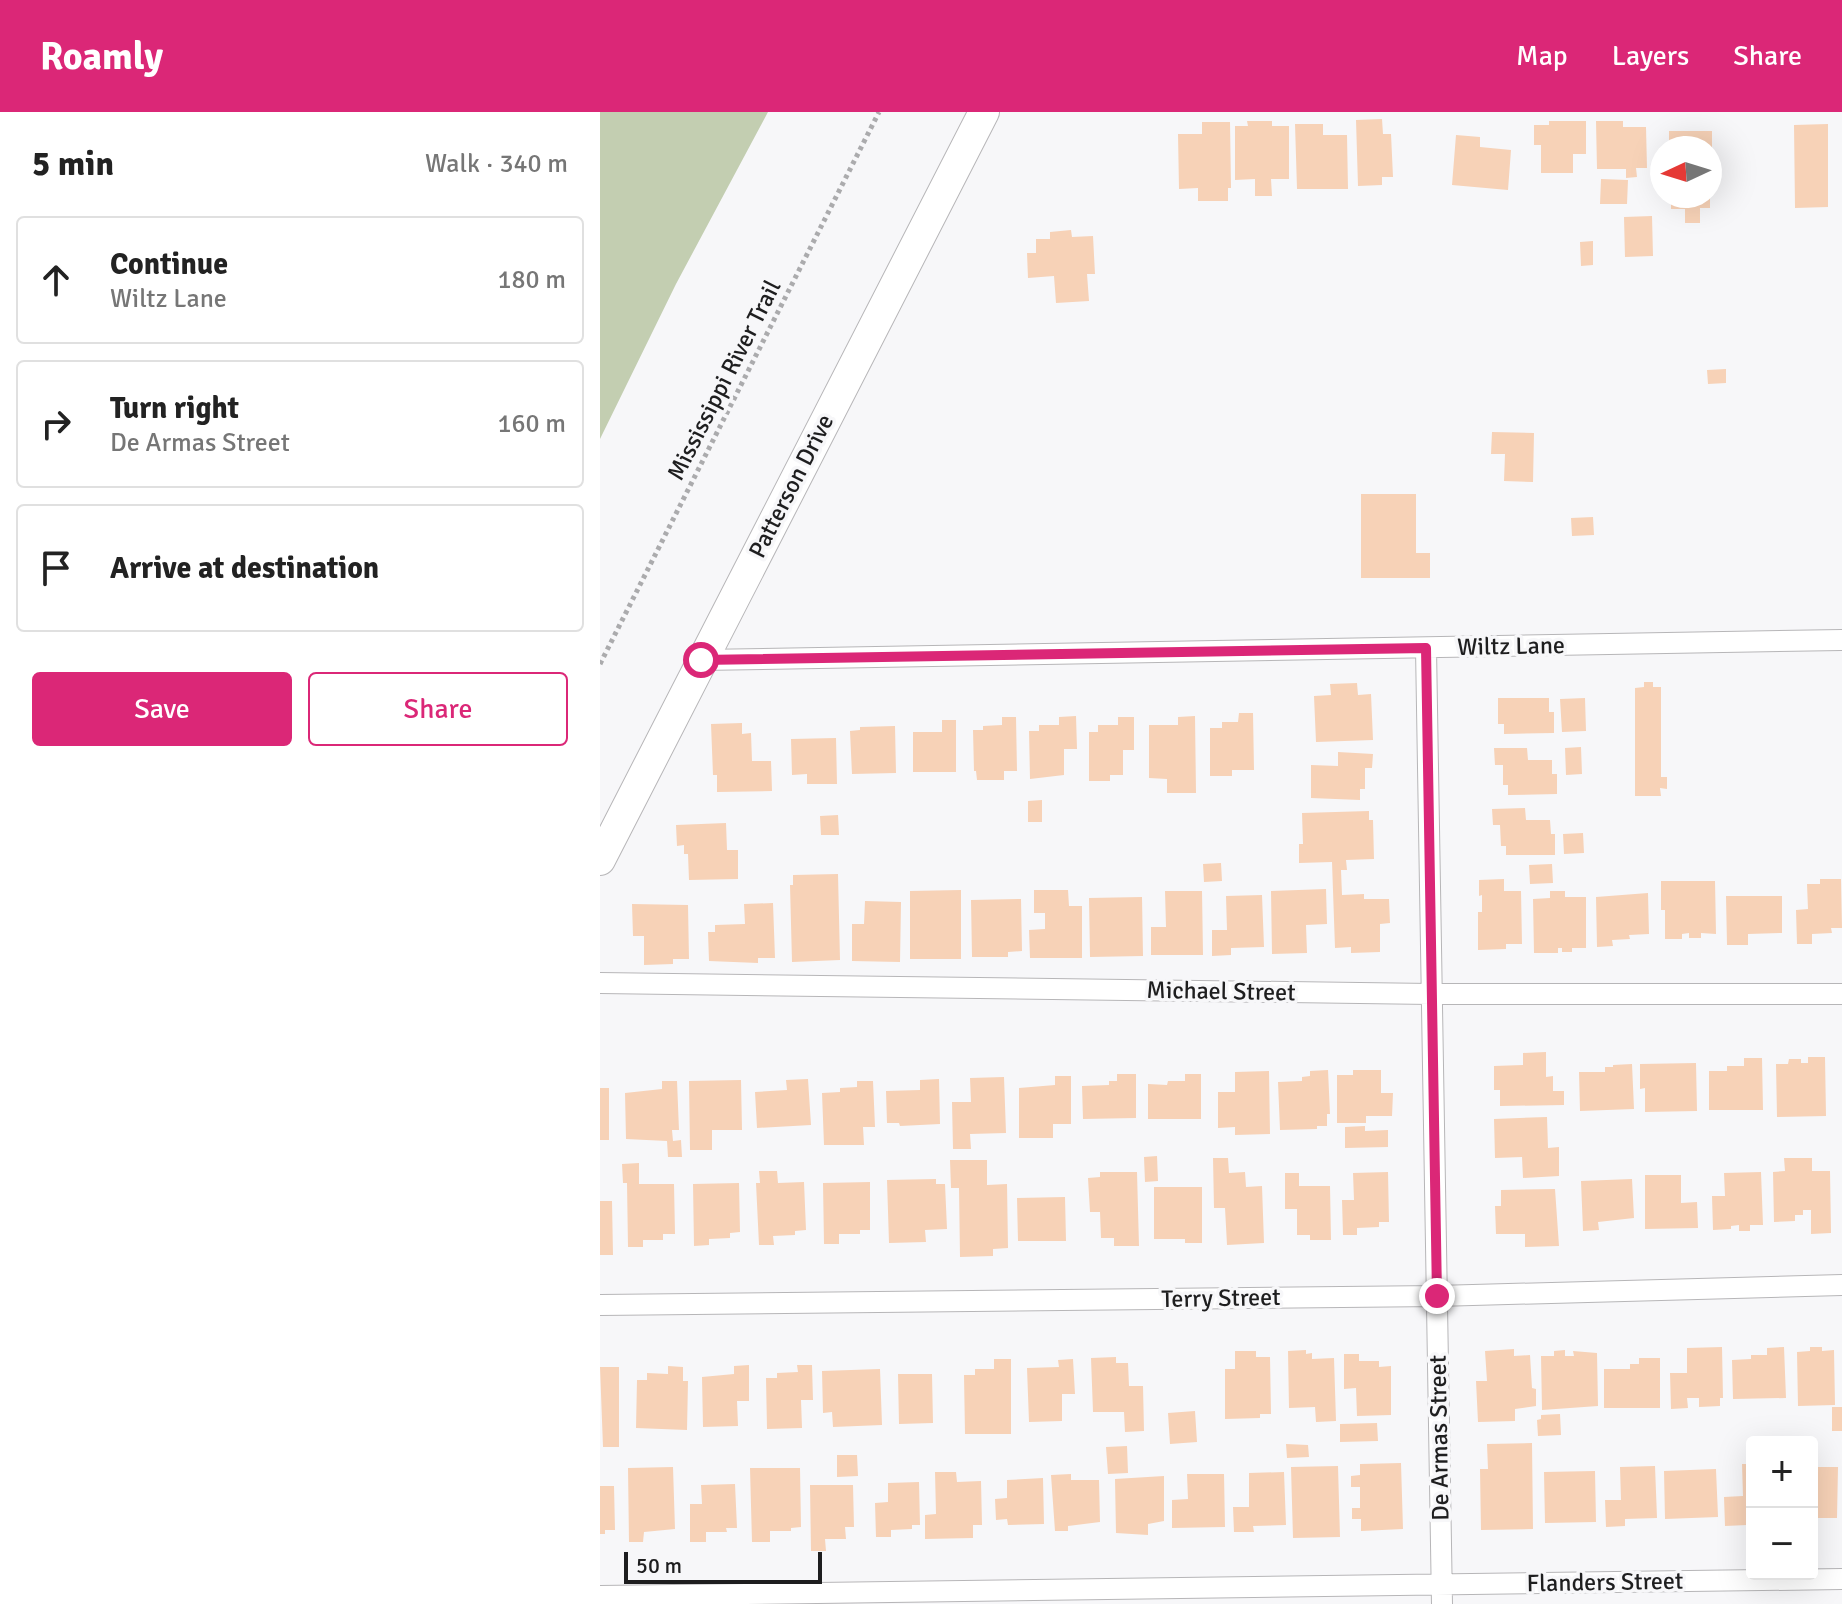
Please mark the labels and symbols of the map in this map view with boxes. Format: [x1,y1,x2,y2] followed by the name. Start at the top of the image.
[1650,136,1722,208] north arrow
[661,275,787,485] street label: Mississippi River Trail
[742,409,840,563] street label: Patterson Drive
[1457,630,1565,662] street label: Wiltz Lane
[683,642,719,678] route start
[1146,975,1296,1007] street label: Michael Street
[1419,1278,1455,1314] route end
[1161,1282,1281,1314] street label: Terry Street
[1423,1355,1455,1521] street label: De Armas Street
[624,1548,822,1584] scale bar
[1526,1566,1684,1598] street label: Flanders Street

